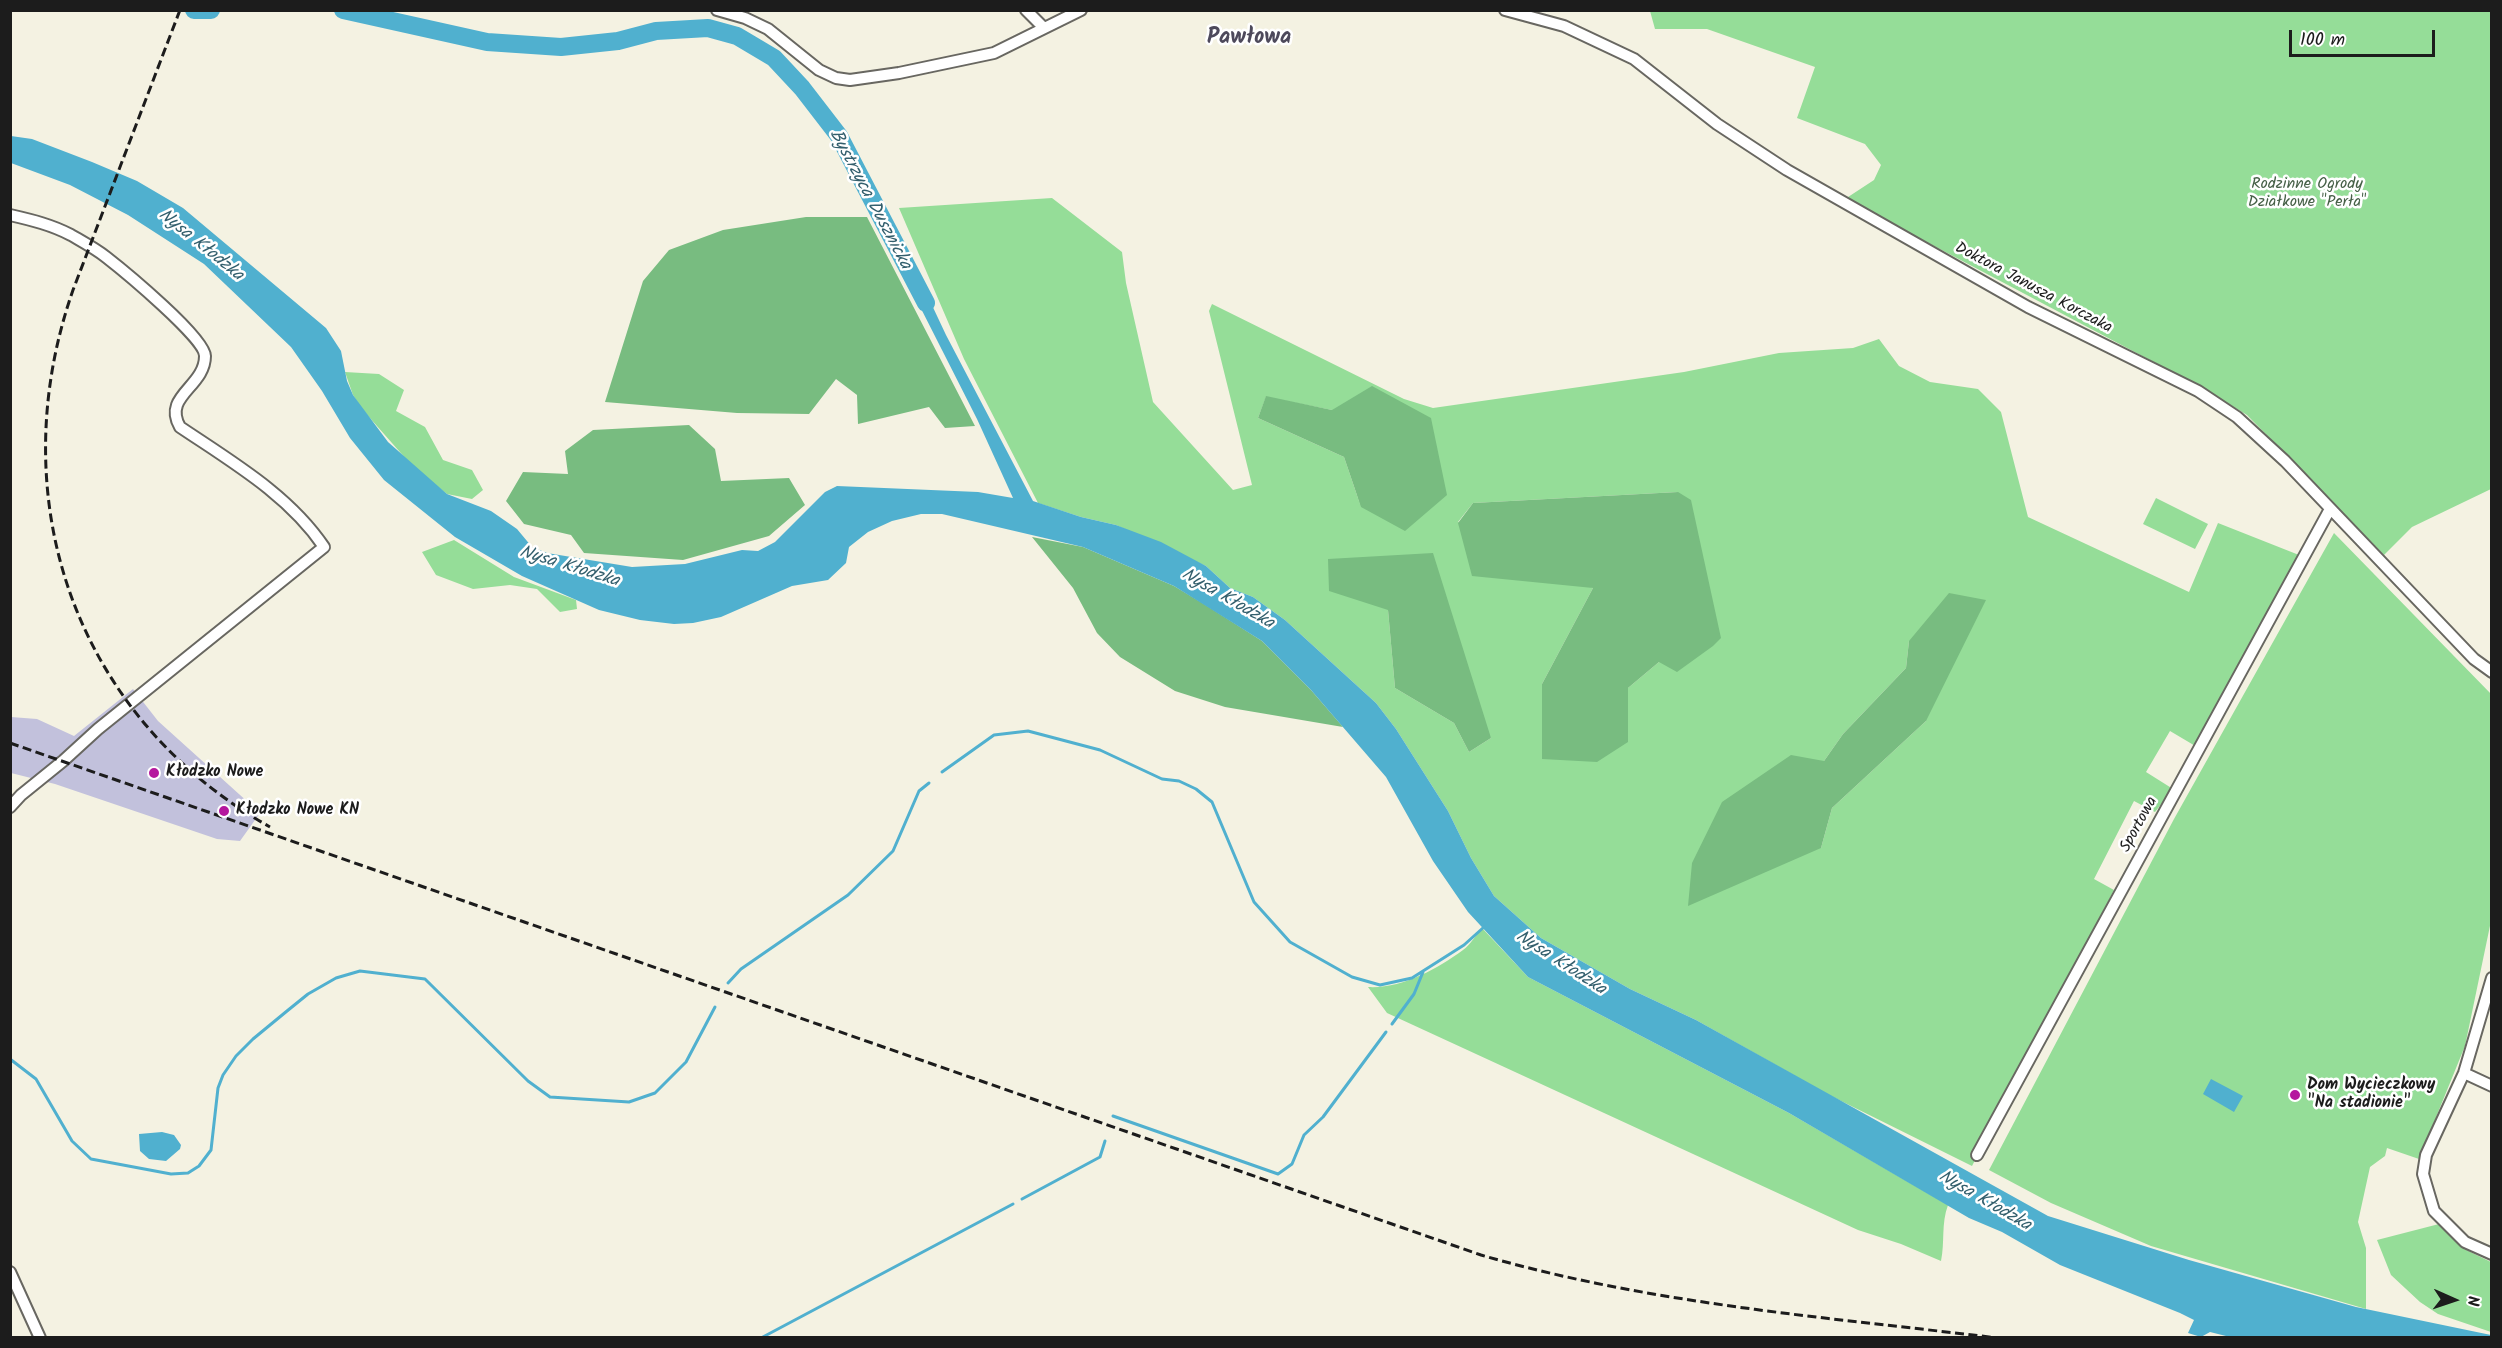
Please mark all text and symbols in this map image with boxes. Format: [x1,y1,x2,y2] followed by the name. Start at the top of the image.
[2292,18,2438,56] scale bar
[1207,26,1291,52] district label: Pawłowa
[2300,26,2345,55] text: 100 m
[823,126,915,274] water label: Bystrzyca Dusznicka
[2248,175,2366,213] park label: Rodzinne Ogrody Działkowe "Perła"
[153,205,247,287] water label: Nysa Kłodzka
[1951,239,2115,339] street label: Doktora Janusza Korczaka
[517,543,621,593] water label: Nysa Kłodzka
[1177,565,1277,635] water label: Nysa Kłodzka
[166,763,263,783] place label: Kłodzko Nowe
[147,766,161,780] marker: Kłodzko Nowe
[2117,794,2163,856] street label: Sportowa
[236,801,359,821] place label: Kłodzko Nowe KN
[217,804,231,818] marker: Kłodzko Nowe KN
[1511,927,1609,1001] water label: Nysa Kłodzka
[2307,1076,2435,1114] place label: Dom Wycieczkowy "Na stadionie"
[2288,1088,2302,1102] marker: Dom Wycieczkowy "Na stadionie"
[1934,1167,2034,1237] water label: Nysa Kłodzka
[2424,1270,2484,1330] north arrow
[2460,1295,2485,1307] text: N

